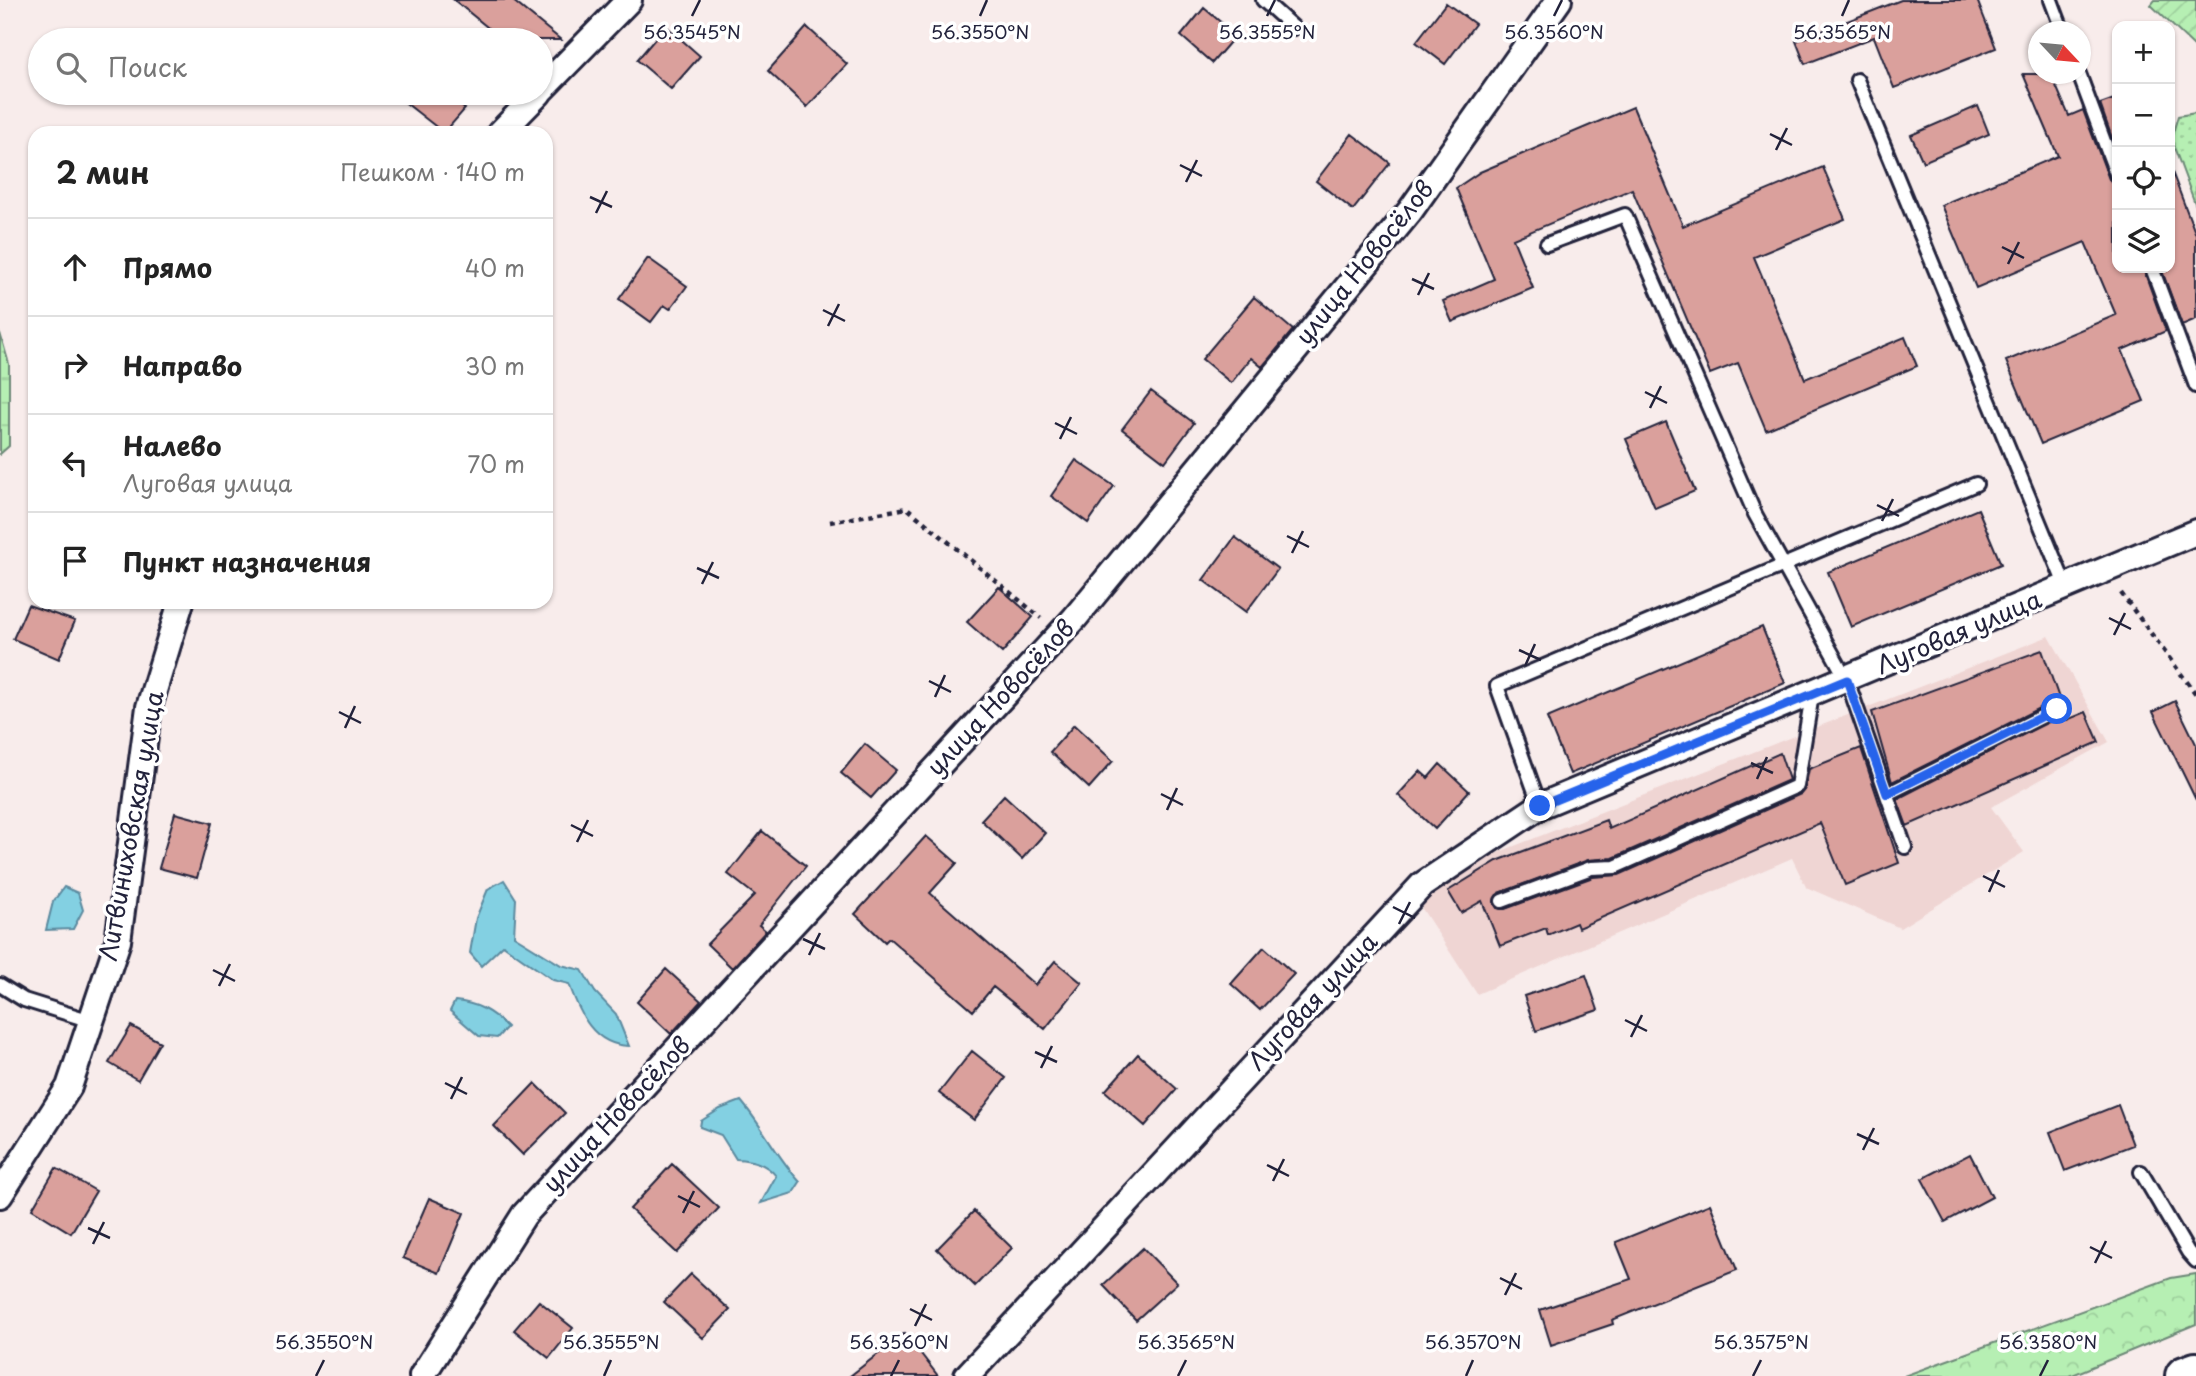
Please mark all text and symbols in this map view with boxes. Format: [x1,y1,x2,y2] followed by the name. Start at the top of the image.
[643,18,741,45] text: 56.3545°N
[931,18,1029,45] text: 56.3550°N
[1218,18,1316,45] text: 56.3555°N
[1504,18,1604,45] text: 56.3560°N
[1793,18,1891,45] text: 56.3565°N
[2028,21,2091,84] north arrow
[2112,21,2175,273] map controls
[2112,21,2175,84] button: +
[28,28,553,105] search box
[108,47,187,86] text: Поиск
[52,48,90,86] icon: search
[2112,84,2175,147] button: −
[2112,147,2175,210] button: locate
[56,149,150,194] text: 2 мин
[340,154,525,189] text: Пешком · 140 m
[1286,172,1441,352] street label: улица Новосёлов
[2112,210,2175,273] button: layers
[56,248,94,286] icon: ahead
[123,248,212,287] text: Прямо
[465,250,525,285] text: 40 m
[56,346,94,384] icon: right
[123,346,242,385] text: Направо
[464,348,525,383] text: 30 m
[123,426,221,465] text: Налево
[56,444,94,482] icon: left
[467,446,525,481] text: 70 m
[123,465,292,500] text: Луговая улица
[56,542,94,580] icon: arrive
[123,542,371,581] text: Пункт назначения
[1870,580,2046,682] street label: Луговая улица
[917,610,1082,783] street label: улица Новосёлов
[89,688,172,963] street label: Литвиниховская улица
[2041,693,2072,724] route start
[1524,790,1555,821] route end
[1238,924,1385,1077] street label: Луговая улица
[533,1027,698,1200] street label: улица Новосёлов
[275,1328,373,1355] text: 56.3550°N
[562,1328,660,1355] text: 56.3555°N
[849,1328,949,1355] text: 56.3560°N
[1137,1328,1235,1355] text: 56.3565°N
[1424,1328,1522,1355] text: 56.3570°N
[1713,1328,1809,1355] text: 56.3575°N
[1999,1328,2097,1355] text: 56.3580°N

